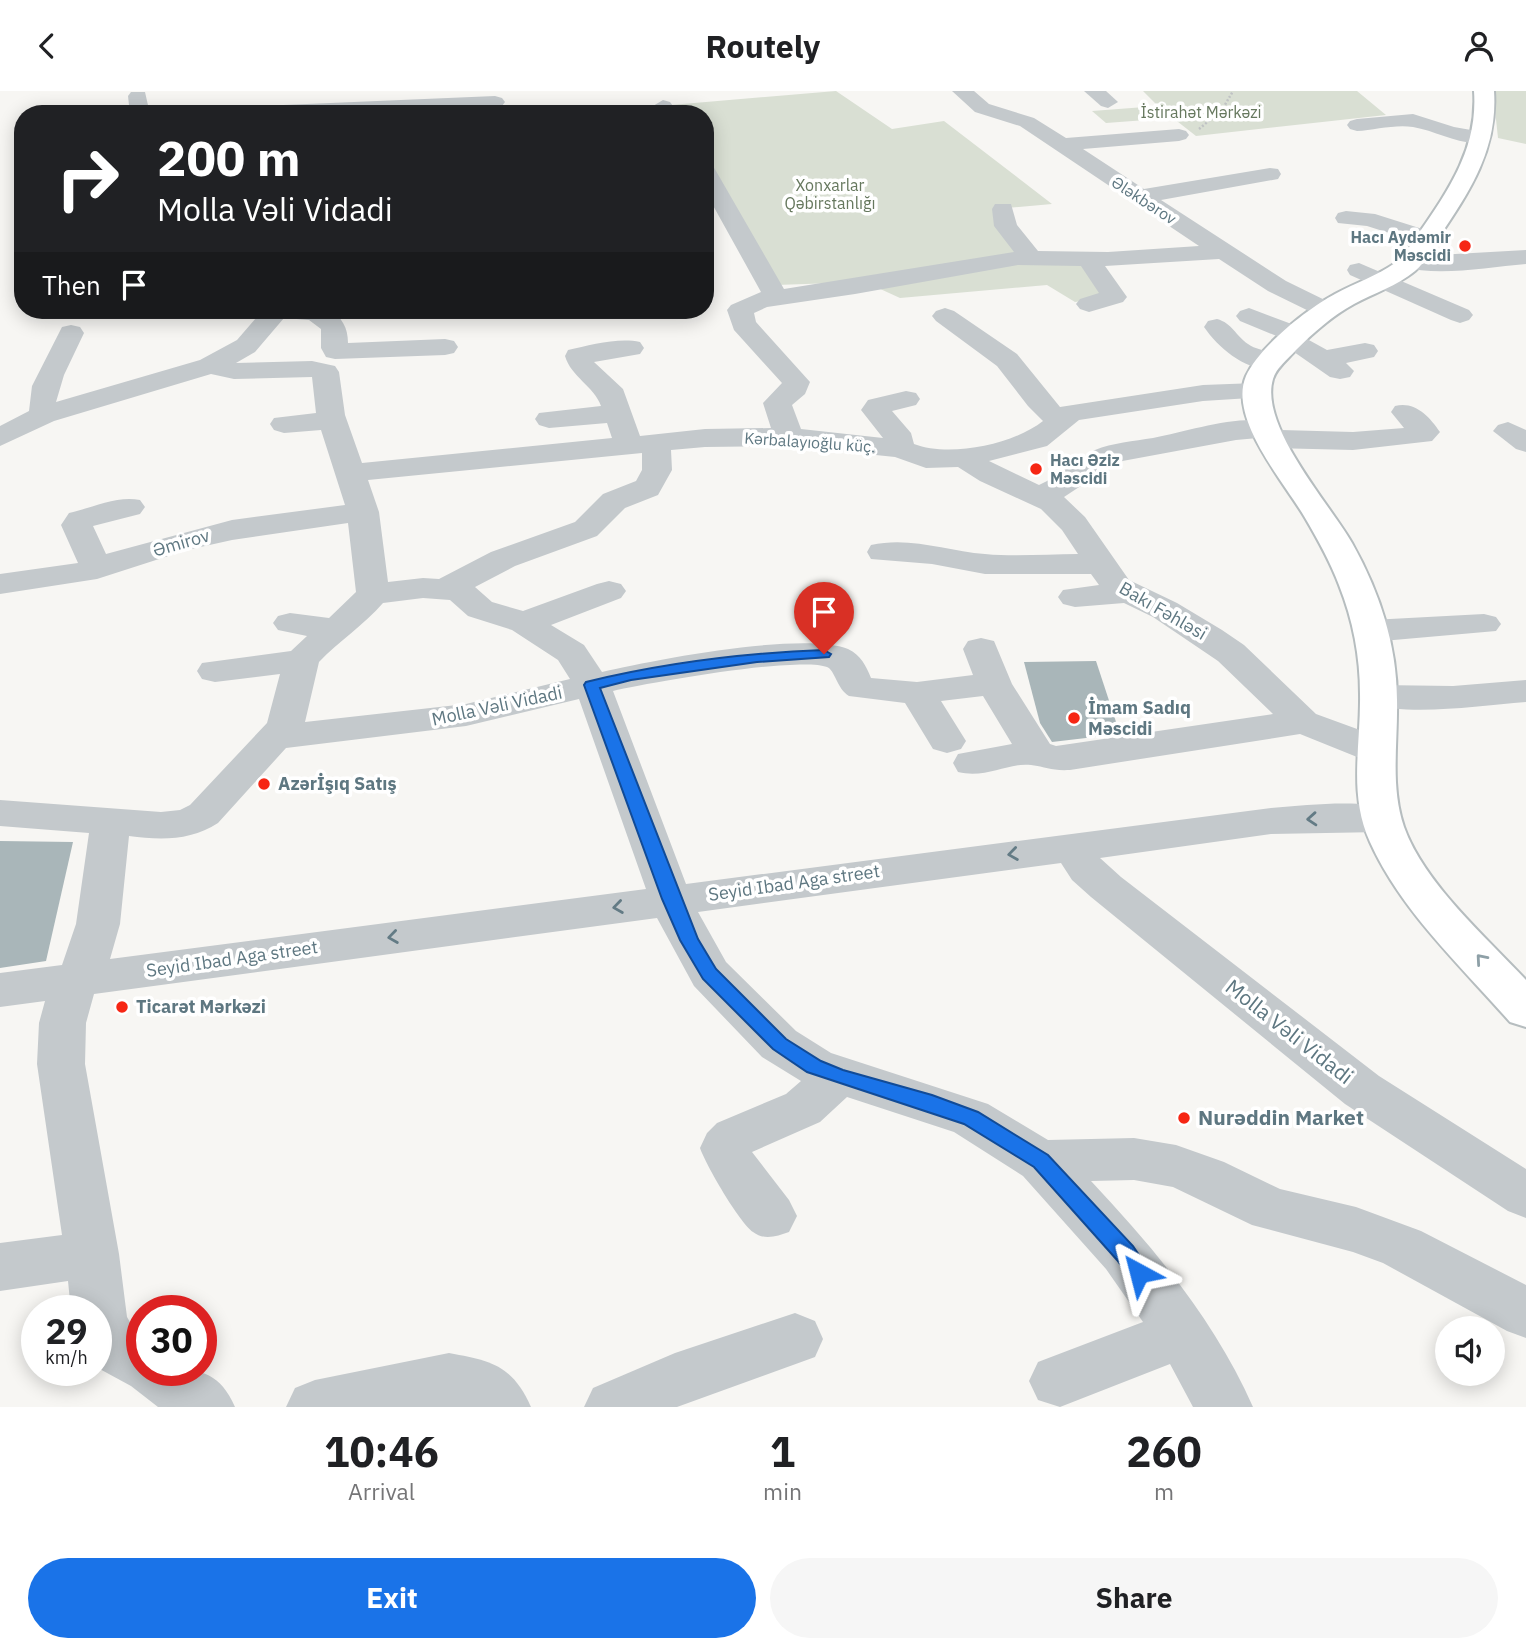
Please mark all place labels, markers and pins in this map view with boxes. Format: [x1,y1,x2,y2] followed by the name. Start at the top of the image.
[1350,227,1452,265] place label: Hacı Aydəmir Məscidi
[1457,238,1473,254] marker: Hacı Aydəmir Məscidi
[1050,450,1120,488] place label: Hacı Əziz Məscidi
[1028,461,1044,477] marker: Hacı Əziz Məscidi
[794,582,854,654] pin
[1088,696,1191,740] place label: İmam Sadıq Məscidi
[1066,710,1082,726] marker: İmam Sadıq Məscidi
[278,772,397,795] place label: Azərİşıq Satış
[256,776,272,792] marker: Azərİşıq Satış
[136,995,266,1018] place label: Ticarət Mərkəzi
[114,999,130,1015] marker: Ticarət Mərkəzi
[1198,1103,1364,1131] place label: Nurəddin Market
[1176,1110,1192,1126] marker: Nurəddin Market

